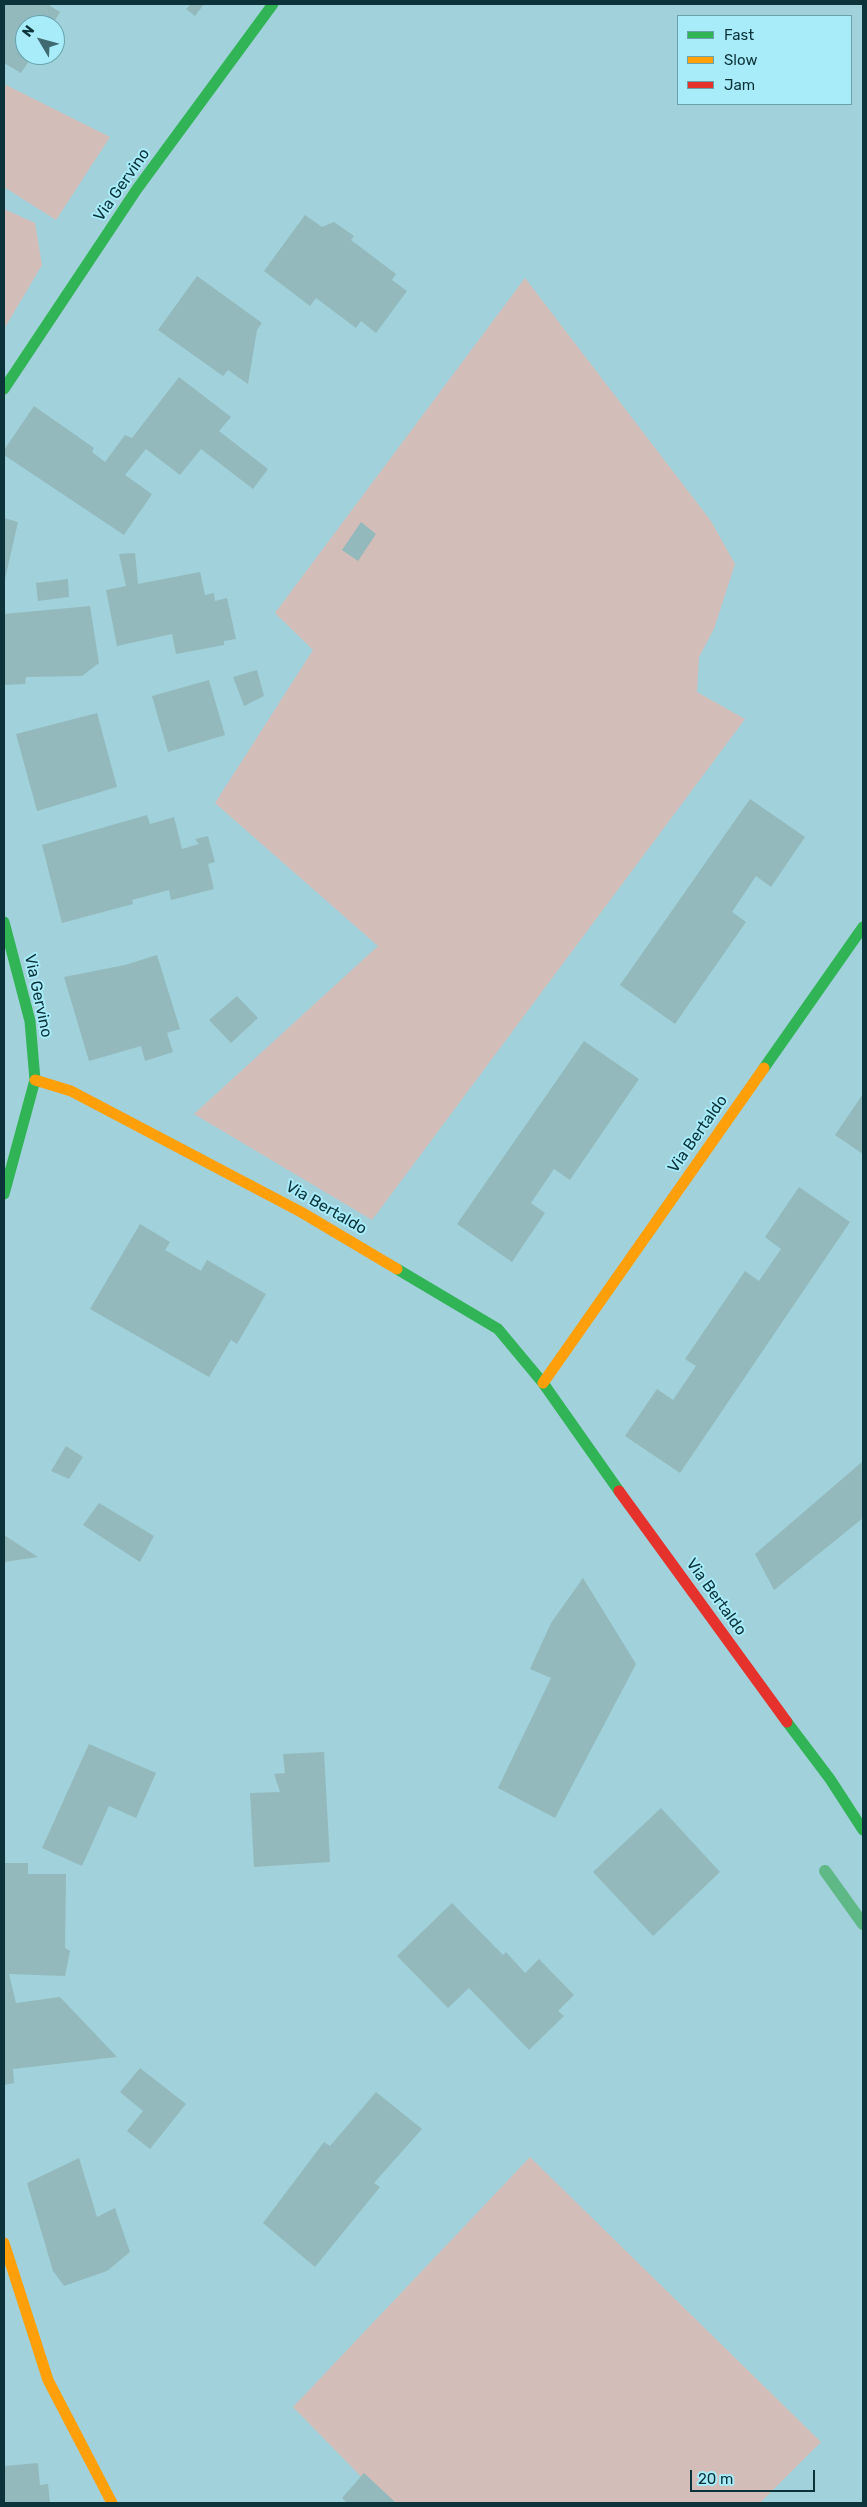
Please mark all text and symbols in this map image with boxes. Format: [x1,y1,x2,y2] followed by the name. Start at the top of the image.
[15,15,65,65] north arrow
[677,15,852,105] legend
[19,22,38,40] text: N
[724,26,754,44] text: Fast
[724,51,757,69] text: Slow
[724,76,755,94] text: Jam
[90,145,154,225] street label: Via Gervino
[20,953,56,1039] street label: Via Gervino
[664,1091,732,1177] street label: Via Bertaldo
[282,1177,370,1239] street label: Via Bertaldo
[682,1555,750,1639] street label: Via Bertaldo
[692,2460,817,2492] scale bar
[698,2470,733,2488] text: 20 m

